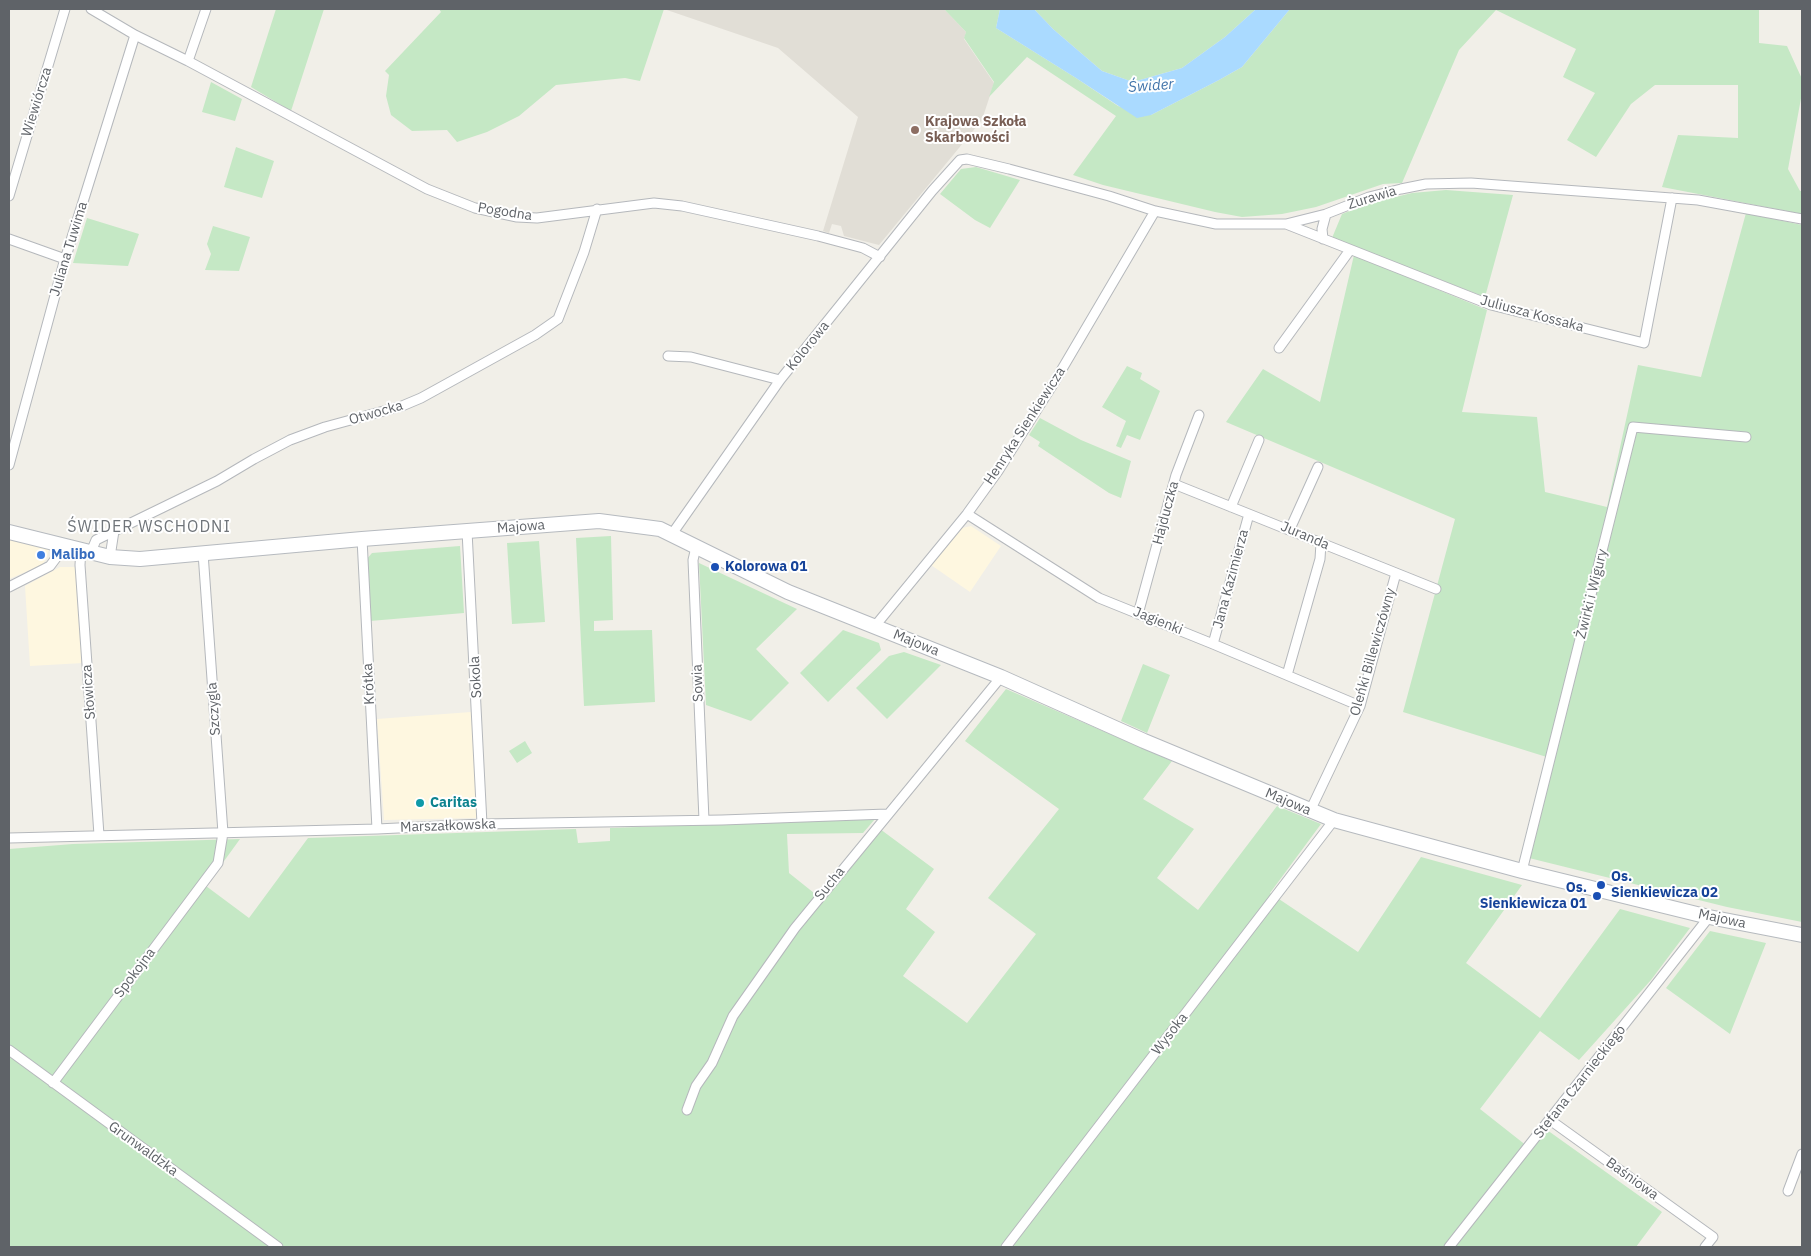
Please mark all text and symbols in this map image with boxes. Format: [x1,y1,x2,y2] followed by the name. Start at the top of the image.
[18,65,56,139] street label: Wiewiórcza
[1128,75,1174,97] water label: Świder
[925,114,1027,146] place label: Krajowa Szkoła Skarbowości
[909,124,921,136] marker: Krajowa Szkoła Skarbowości
[1346,183,1398,213] street label: Żurawia
[477,199,533,225] street label: Pogodna
[47,200,91,298] street label: Juliana Tuwima
[1478,292,1586,336] street label: Juliusza Kossaka
[783,318,833,374] street label: Kolorowa
[981,364,1069,488] street label: Henryka Sienkiewicza
[347,397,405,429] street label: Otwocka
[1149,479,1183,547] street label: Hajduczka
[65,517,233,537] district label: ŚWIDER WSCHODNI
[496,517,546,537] street label: Majowa
[1278,518,1332,554] street label: Juranda
[1210,528,1252,630] street label: Jana Kazimierza
[51,547,95,563] place label: Malibo
[1573,547,1611,641] street label: Żwirki i Wigury
[35,549,47,561] marker: Malibo
[725,559,807,575] place label: Kolorowa 01
[709,561,721,573] marker: Kolorowa 01
[1347,586,1399,718] street label: Oleńki Billewiczówny
[1131,603,1185,639] street label: Jagienki
[891,626,941,660] street label: Majowa
[467,655,485,699] street label: Sokola
[360,663,378,705] street label: Krótka
[79,664,99,720] street label: Słowicza
[689,664,707,702] street label: Sowia
[204,682,224,736] street label: Szczygla
[1263,785,1313,819] street label: Majowa
[430,795,477,811] place label: Caritas
[414,797,426,809] marker: Caritas
[400,816,496,836] street label: Marszałkowska
[811,864,849,904] street label: Sucha
[1611,869,1718,902] place label: Os. Sienkiewicza 02
[1595,879,1607,891] marker: Os. Sienkiewicza 02
[1480,880,1587,912] place label: Os. Sienkiewicza 01
[1591,890,1603,902] marker: Os. Sienkiewicza 01
[1697,906,1747,932] street label: Majowa
[111,945,159,1001] street label: Spokojna
[1148,1010,1192,1058] street label: Wysoka
[1531,1022,1629,1142] street label: Stefana Czarnieckiego
[105,1118,181,1180] street label: Grunwaldzka
[1602,1154,1662,1204] street label: Baśniowa

